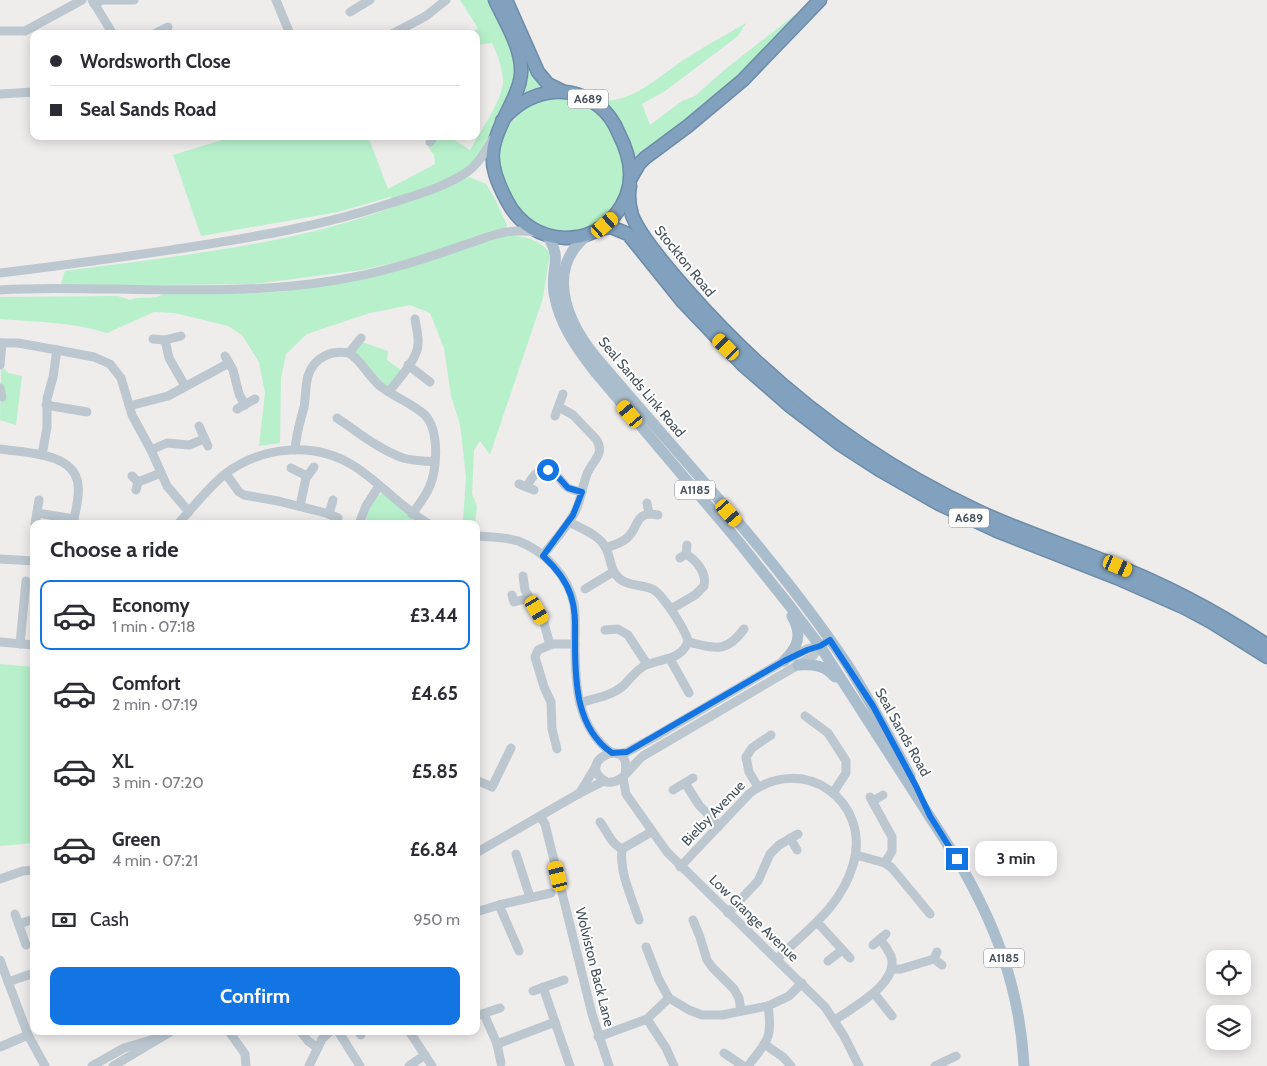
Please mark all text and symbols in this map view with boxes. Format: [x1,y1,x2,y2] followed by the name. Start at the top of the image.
[80,50,231,73] text: Wordsworth Close
[568,90,608,108] road number: A689
[80,98,216,121] text: Seal Sands Road
[588,209,621,241] car
[651,222,719,300] street label: Stockton Road
[710,331,741,363] car
[595,333,689,441] street label: Seal Sands Link Road
[614,398,645,430] car
[537,459,559,481] route start
[675,480,715,500] road number: A1185
[713,497,744,529] car
[949,508,989,528] road number: A689
[50,536,179,563] text: Choose a ride
[1101,553,1134,579] car
[52,593,97,638] icon: car
[522,593,551,627] car
[112,594,190,617] text: Economy
[410,604,458,627] text: £3.44
[112,617,195,636] text: 1 min · 07:18
[52,671,97,716] icon: car
[112,672,181,695] text: Comfort
[411,682,458,705] text: £4.65
[871,685,935,779] street label: Seal Sands Road
[112,695,198,714] text: 2 min · 07:19
[52,749,97,794] icon: car
[112,750,133,773] text: XL
[412,760,458,783] text: £5.85
[112,773,204,792] text: 3 min · 07:20
[677,777,749,849] street label: Bielby Avenue
[52,827,97,872] icon: car
[112,828,161,851] text: Green
[410,838,458,861] text: £6.84
[974,842,1057,876] callout: 3 min
[946,848,968,870] route end
[997,849,1035,868] text: 3 min
[112,851,198,870] text: 4 min · 07:21
[547,860,568,892] car
[705,871,803,965] street label: Low Grange Avenue
[50,906,78,934] icon: cash
[571,906,619,1028] street label: Wolviston Back Lane
[90,908,129,931] text: Cash
[413,910,460,929] text: 950 m
[984,948,1024,968] road number: A1185
[1206,950,1251,1050] map controls
[1206,950,1251,995] button: locate
[50,967,460,1025] button: Confirm
[1206,1005,1251,1050] button: layers

